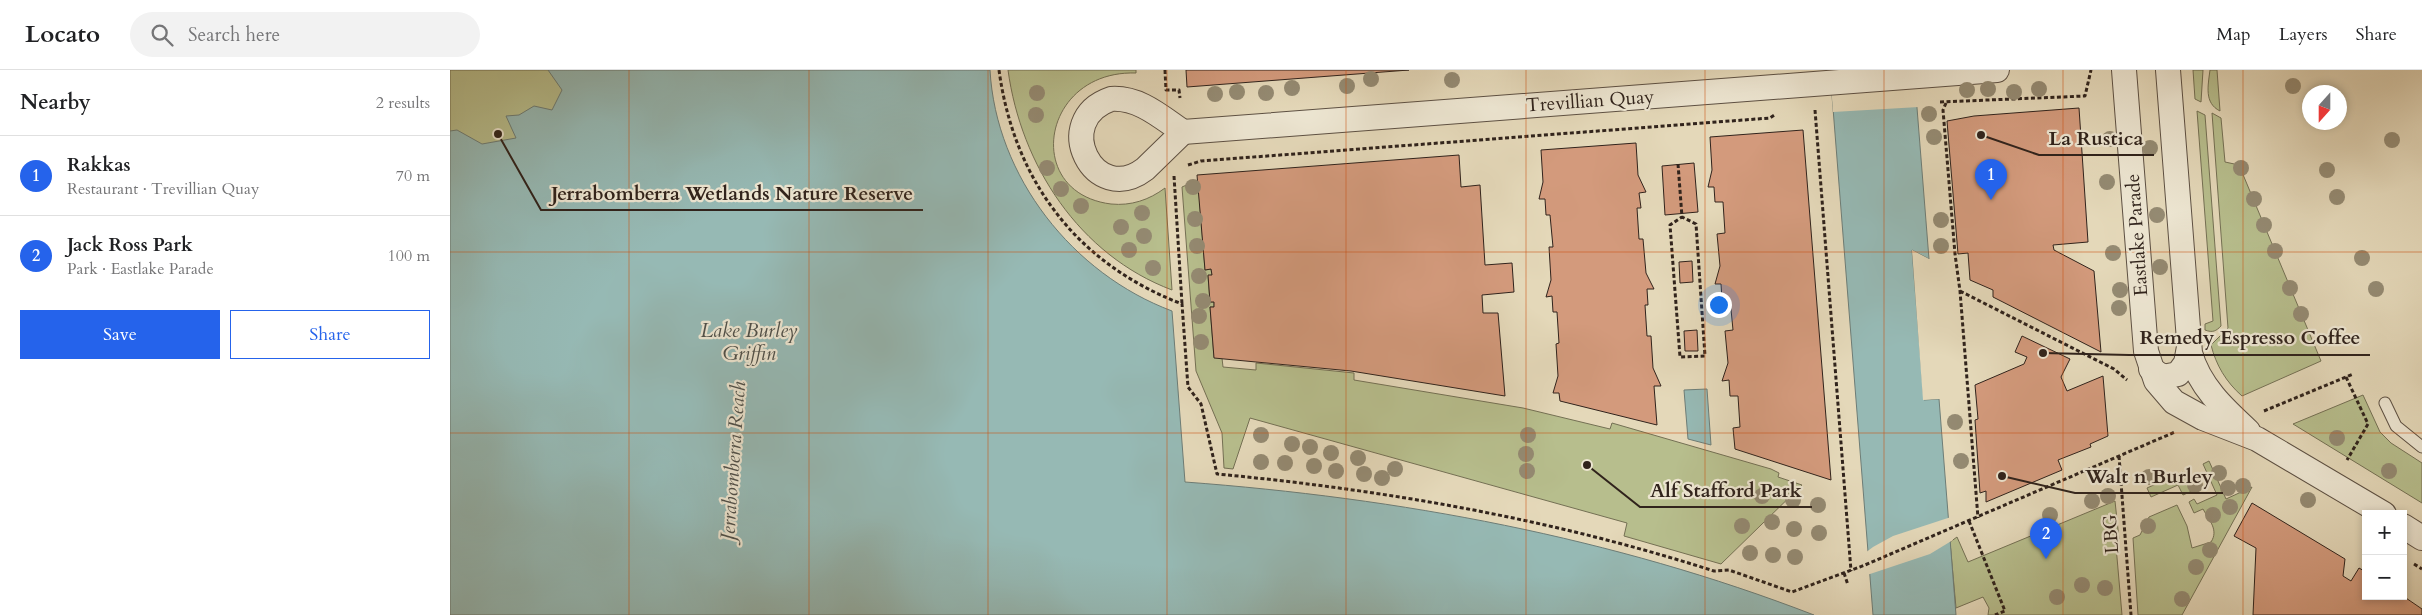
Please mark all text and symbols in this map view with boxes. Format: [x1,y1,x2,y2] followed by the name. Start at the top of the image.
[130,12,480,57] search box
[25,18,100,51] text: Locato
[148,21,176,49] icon: search
[188,22,280,48] text: Search here
[2216,22,2251,47] text: Map
[2279,22,2328,47] text: Layers
[2356,22,2397,47] text: Share
[1525,84,1655,118] street label: Trevillian Quay
[2302,85,2347,130] north arrow
[20,88,91,117] text: Nearby
[376,92,430,114] text: 2 results
[2039,120,2154,155] callout: La Rustica
[2049,125,2143,152] text: La Rustica
[67,152,131,178] text: Rakkas
[1975,159,2007,200] pin: 1
[32,165,40,187] text: 1
[396,165,430,187] text: 70 m
[2120,173,2154,297] street label: Eastlake Parade
[541,175,923,210] callout: Jerrabomberra Wetlands Nature Reserve
[67,178,259,200] text: Restaurant · Trevillian Quay
[548,180,913,207] text: Jerrabomberra Wetlands Nature Reserve
[67,232,193,258] text: Jack Ross Park
[32,245,40,267] text: 2
[388,245,430,267] text: 100 m
[67,258,214,280] text: Park · Eastlake Parade
[1706,292,1732,318] your location
[20,310,220,359] button: Save
[230,310,430,359] button: Share
[700,317,798,367] water label: Lake Burley Griffin
[2129,320,2370,355] callout: Remedy Espresso Coffee
[2139,324,2361,351] text: Remedy Espresso Coffee
[714,380,752,547] water label: Jerrabomberra Reach
[2075,458,2223,493] callout: Walt n Burley
[2084,463,2214,490] text: Walt n Burley
[1640,472,1812,507] callout: Alf Stafford Park
[1650,477,1803,504] text: Alf Stafford Park
[2362,510,2407,600] map controls
[2362,510,2407,555] button: +
[2097,513,2125,555] street label: LBG
[2030,518,2062,559] pin: 2
[2362,555,2407,600] button: −

